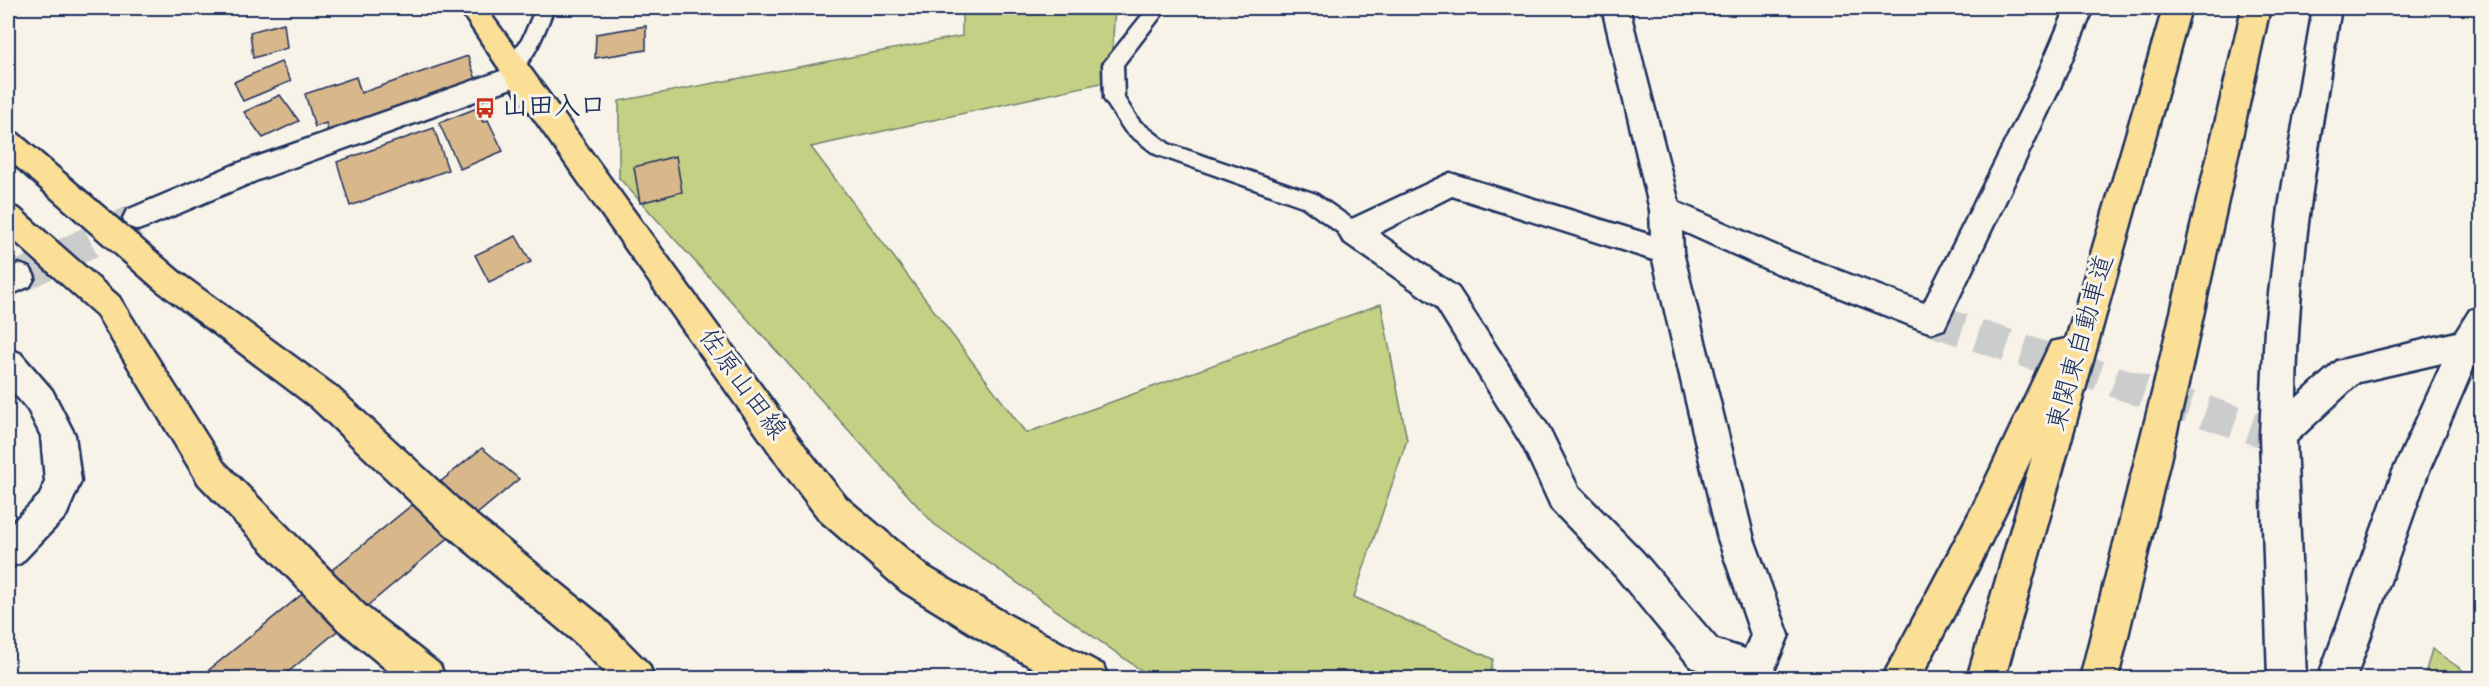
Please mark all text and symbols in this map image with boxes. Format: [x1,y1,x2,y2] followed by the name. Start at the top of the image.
[502,89,606,127] place label: 山田入口
[473,96,497,120] bus stop icon: 山田入口
[2039,250,2125,436] street label: 東関東自動車道
[687,321,795,449] street label: 佐原山田線

